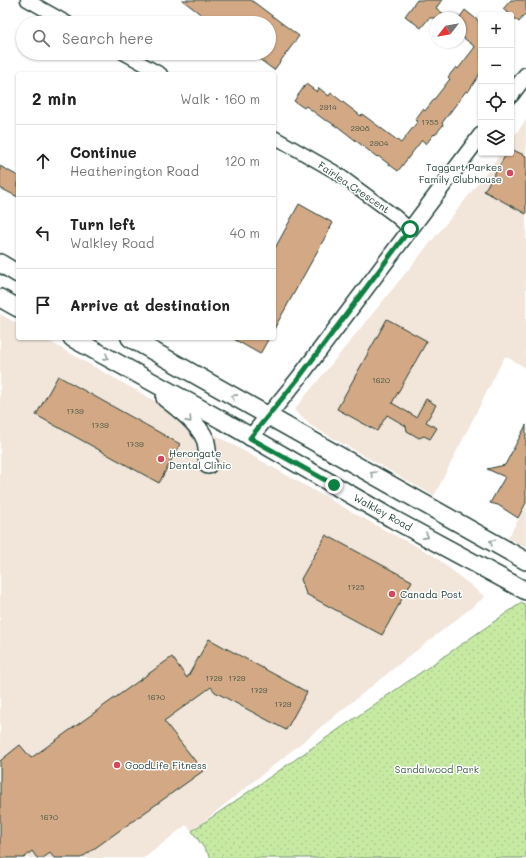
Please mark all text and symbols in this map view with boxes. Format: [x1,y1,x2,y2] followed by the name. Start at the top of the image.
[430,12,466,48] north arrow
[478,12,514,156] map controls
[478,12,514,48] button: +
[16,16,276,60] search box
[30,27,52,49] icon: search
[62,28,153,48] text: Search here
[478,48,514,84] button: −
[478,84,514,120] button: locate
[32,87,77,109] text: 2 min
[180,90,260,107] text: Walk · 160 m
[319,102,337,112] house number: 2914
[421,117,439,127] house number: 1755
[478,120,514,156] button: layers
[351,123,370,133] house number: 2908
[370,138,389,148] house number: 2904
[70,142,137,162] text: Continue
[32,150,54,172] icon: ahead
[224,152,260,169] text: 120 m
[316,158,392,216] street label: Fairlea Crescent
[419,160,502,186] place label: Taggart Parkes Family Clubhouse
[70,162,199,179] text: Heatherington Road
[505,168,515,178] marker: Taggart Parkes Family Clubhouse
[70,214,135,234] text: Turn left
[401,220,419,238] route start
[32,222,54,244] icon: left
[230,224,260,241] text: 40 m
[70,234,154,251] text: Walkley Road
[32,294,54,316] icon: arrive
[70,295,230,315] text: Arrive at destination
[102,352,109,359] one-way arrow
[372,375,390,385] house number: 1620
[231,394,238,401] one-way arrow
[66,406,84,416] house number: 1739
[185,415,192,422] one-way arrow
[91,420,109,430] house number: 1739
[126,439,144,449] house number: 1739
[169,446,231,472] place label: Herongate Dental Clinic
[156,454,166,464] marker: Herongate Dental Clinic
[370,471,377,479] one-way arrow
[325,476,343,494] route end
[351,490,415,534] street label: Walkley Road
[421,531,429,538] one-way arrow
[489,539,496,546] one-way arrow
[347,582,365,592] house number: 1725
[400,587,462,601] place label: Canada Post
[387,589,397,599] marker: Canada Post
[205,673,223,683] house number: 1729
[228,673,246,683] house number: 1729
[250,685,268,695] house number: 1729
[147,692,165,702] house number: 1670
[274,699,292,709] house number: 1729
[125,758,207,772] place label: GoodLife Fitness
[112,760,122,770] marker: GoodLife Fitness
[395,762,479,776] park label: Sandalwood Park
[40,812,58,822] house number: 1670

